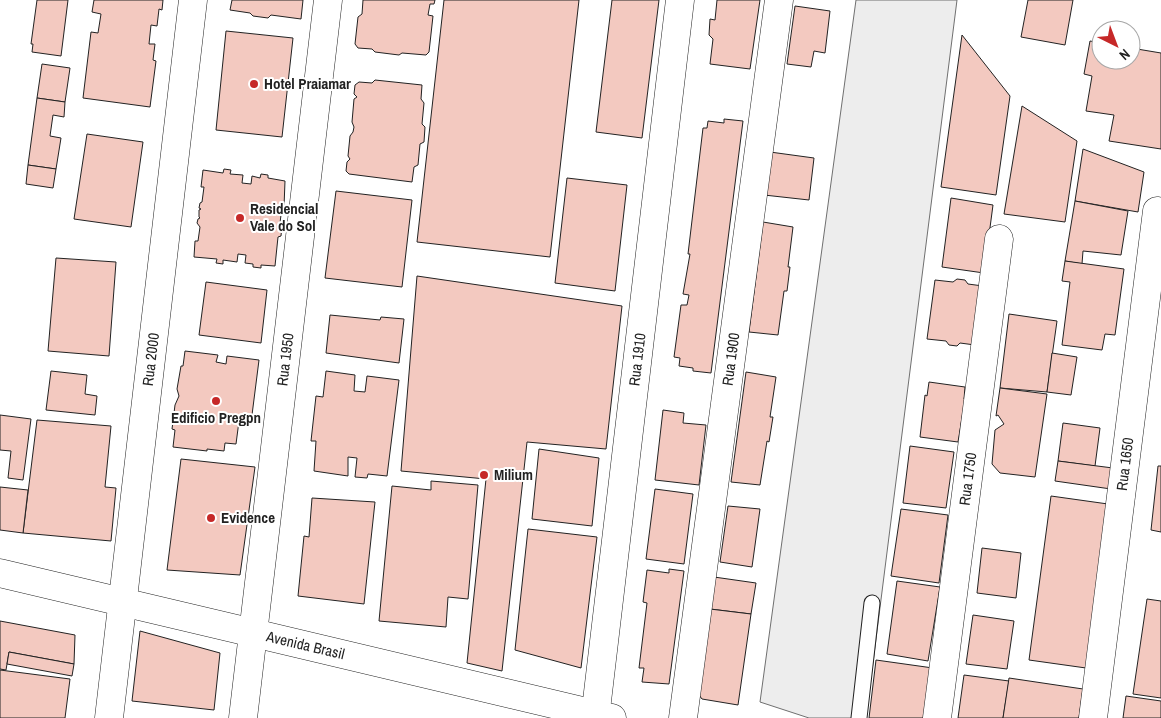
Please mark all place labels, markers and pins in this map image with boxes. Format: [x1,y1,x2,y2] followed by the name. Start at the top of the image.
[264,73,351,94] place label: Hotel Praiamar
[248,78,260,90] marker: Hotel Praiamar
[250,198,318,236] place label: Residencial Vale do Sol
[234,212,246,224] marker: Residencial Vale do Sol
[210,395,222,407] marker: Edificio Pregpn
[171,407,261,428] place label: Edificio Pregpn
[494,464,533,485] place label: Milium
[478,469,490,481] marker: Milium
[221,507,275,528] place label: Evidence
[205,512,217,524] marker: Evidence

